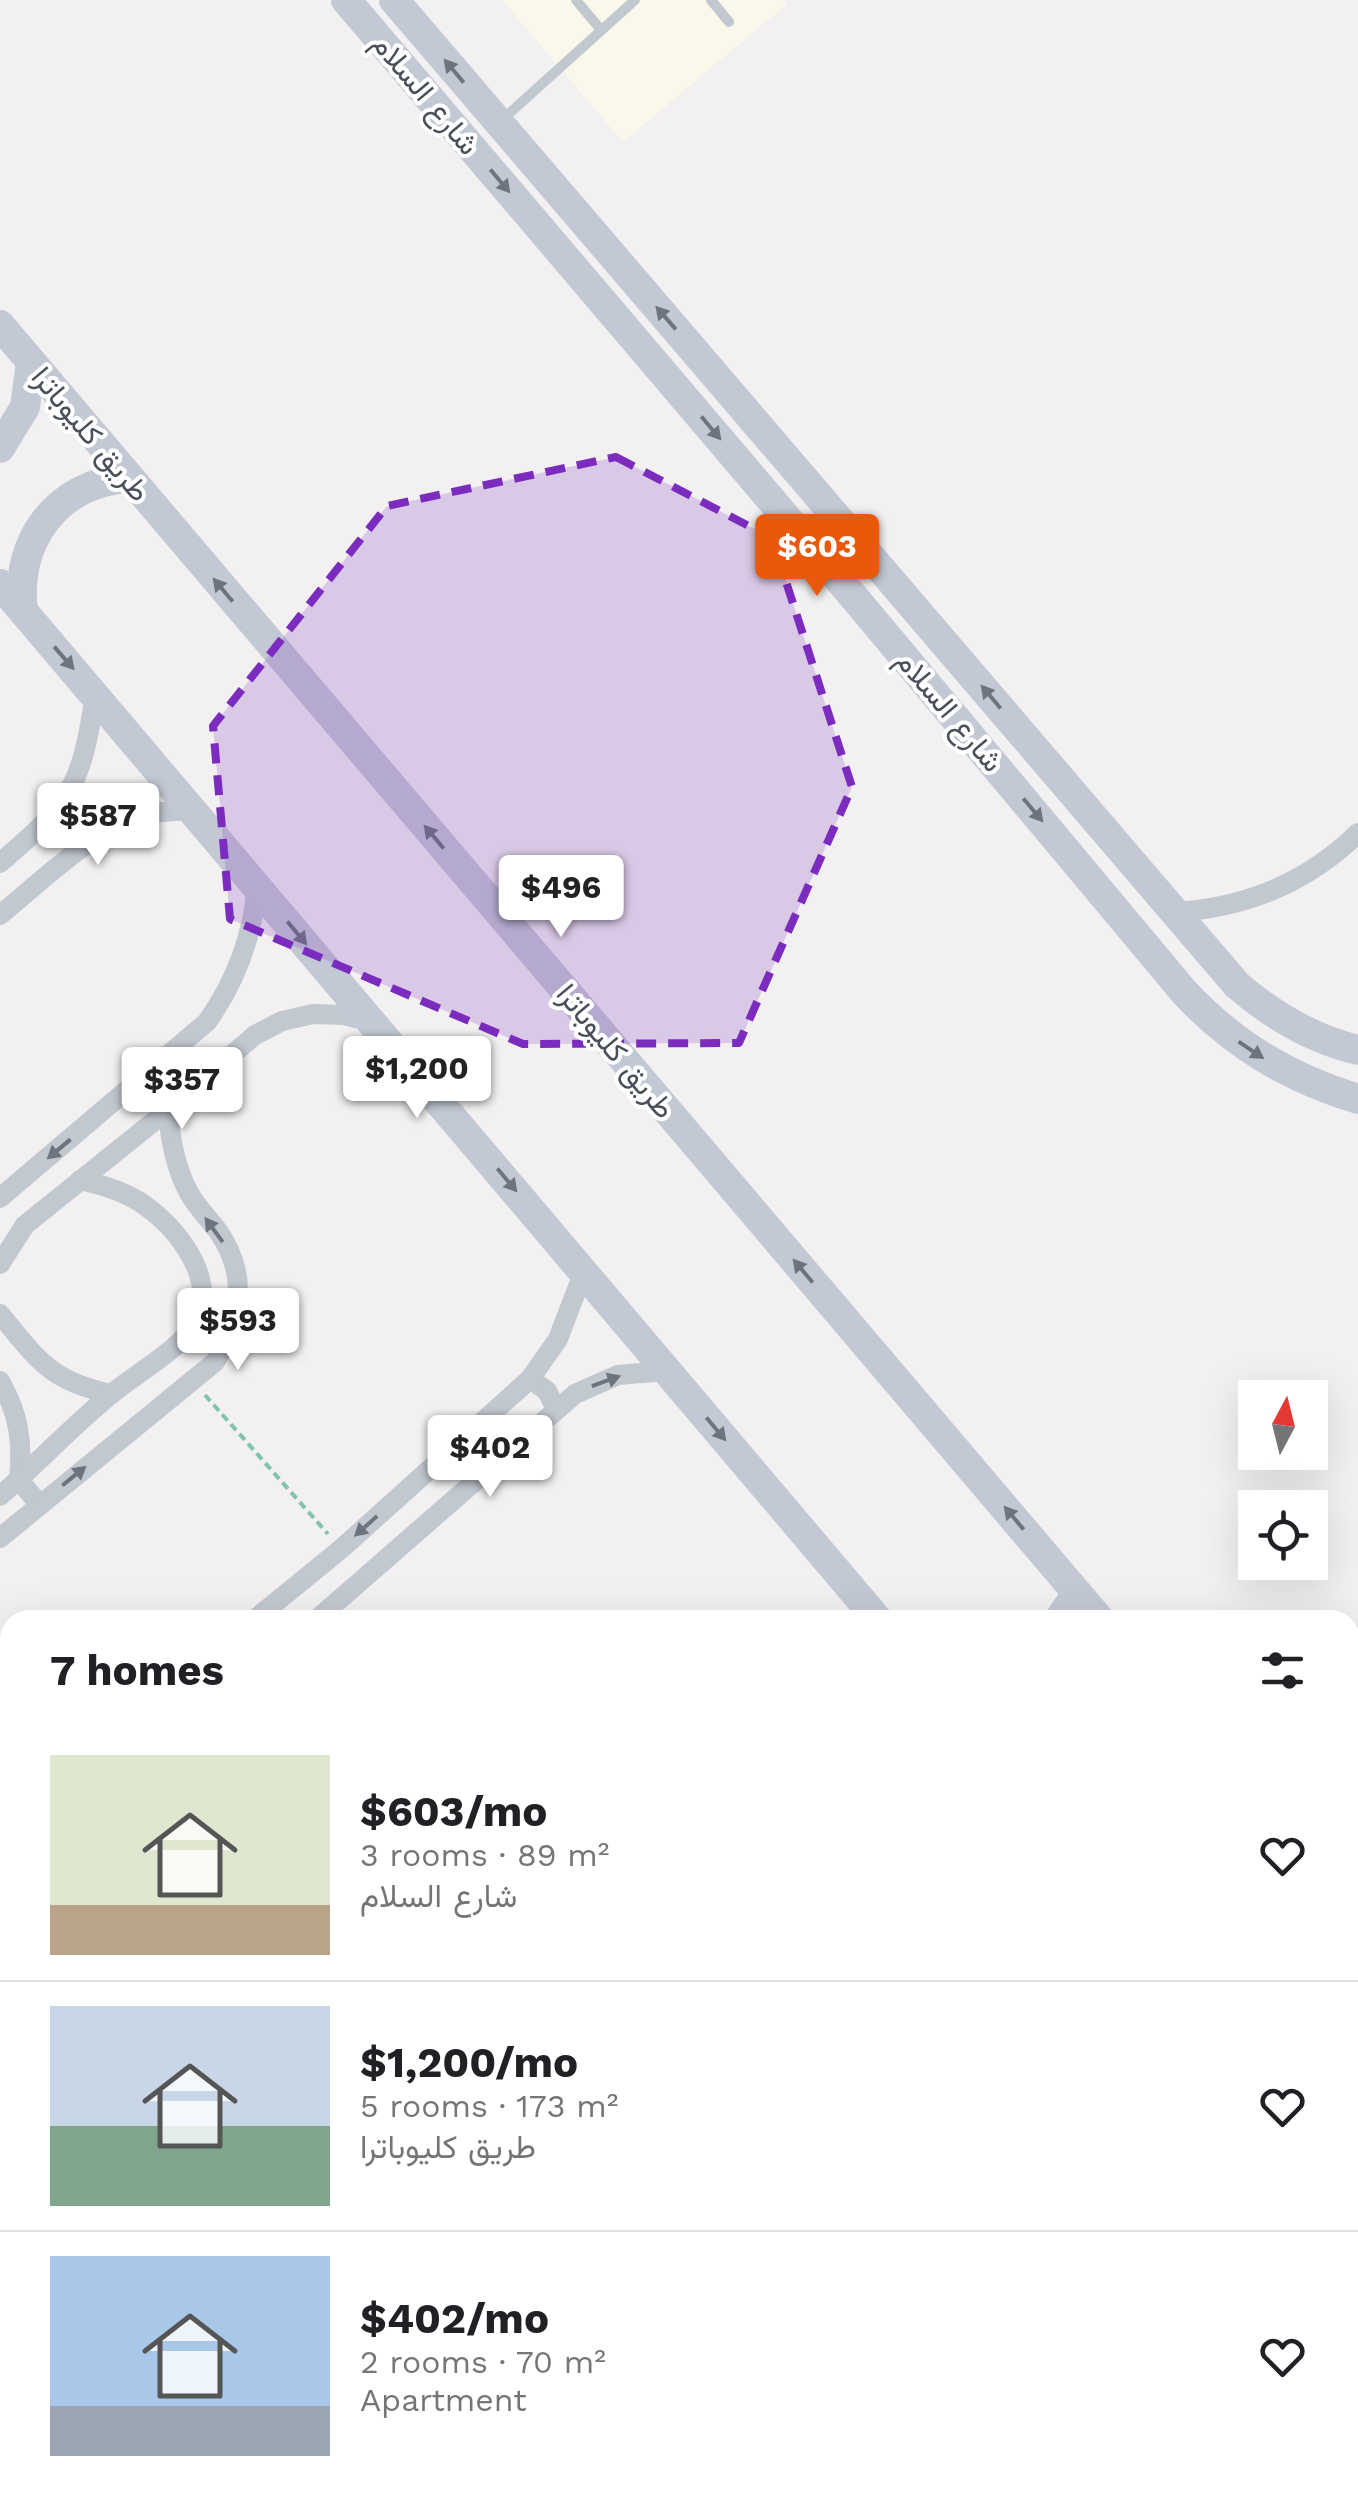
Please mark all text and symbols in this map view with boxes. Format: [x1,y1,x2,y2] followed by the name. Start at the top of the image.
[363,26,487,164] street label: شارع السلام
[443,59,465,84] one-way arrow
[489,168,510,193] one-way arrow
[655,306,677,331] one-way arrow
[24,360,157,509] street label: طريق كليوباترا
[700,415,722,440] one-way arrow
[758,514,876,599] pin: $603
[777,527,857,565] text: $603
[212,577,234,602] one-way arrow
[887,643,1011,781] street label: شارع السلام
[52,645,74,670] one-way arrow
[981,685,1003,710] one-way arrow
[39,783,157,868] pin: $587
[59,796,137,834] text: $587
[1022,798,1043,823] one-way arrow
[423,825,445,850] one-way arrow
[502,855,620,940] pin: $496
[521,868,601,906] text: $496
[285,920,307,945] one-way arrow
[549,977,682,1126] street label: طريق كليوباترا
[336,1036,498,1121] pin: $1,200
[1237,1040,1264,1059] one-way arrow
[123,1047,241,1132] pin: $357
[365,1049,469,1087] text: $1,200
[144,1060,220,1098] text: $357
[47,1137,72,1159] one-way arrow
[496,1168,517,1193] one-way arrow
[205,1217,224,1243] one-way arrow
[793,1259,815,1284] one-way arrow
[179,1288,297,1373] pin: $593
[199,1301,277,1339] text: $593
[591,1373,621,1388] one-way arrow
[1238,1380,1328,1470] north arrow
[1238,1380,1328,1580] map controls
[431,1415,549,1500] pin: $402
[704,1417,726,1442] one-way arrow
[450,1428,530,1466] text: $402
[61,1465,87,1486] one-way arrow
[1238,1490,1328,1580] button: locate
[1004,1506,1025,1531] one-way arrow
[354,1514,378,1537] one-way arrow
[1255,1643,1310,1698] icon: filters
[50,1646,224,1695] text: 7 homes
[360,1787,547,1836] text: $603/mo
[130,1795,250,1915] icon: home
[1255,1828,1310,1883] icon: heart
[360,1836,609,1874] text: 3 rooms · 89 m²
[360,1877,517,1915] text: شارع السلام
[360,2038,578,2087] text: $1,200/mo
[130,2046,250,2166] icon: home
[1255,2079,1310,2134] icon: heart
[360,2087,618,2125] text: 5 rooms · 173 m²
[360,2128,536,2166] text: طريق كليوباترا
[360,2294,549,2343] text: $402/mo
[130,2296,250,2416] icon: home
[1255,2329,1310,2384] icon: heart
[360,2343,606,2381] text: 2 rooms · 70 m²
[360,2381,527,2419] text: Apartment

